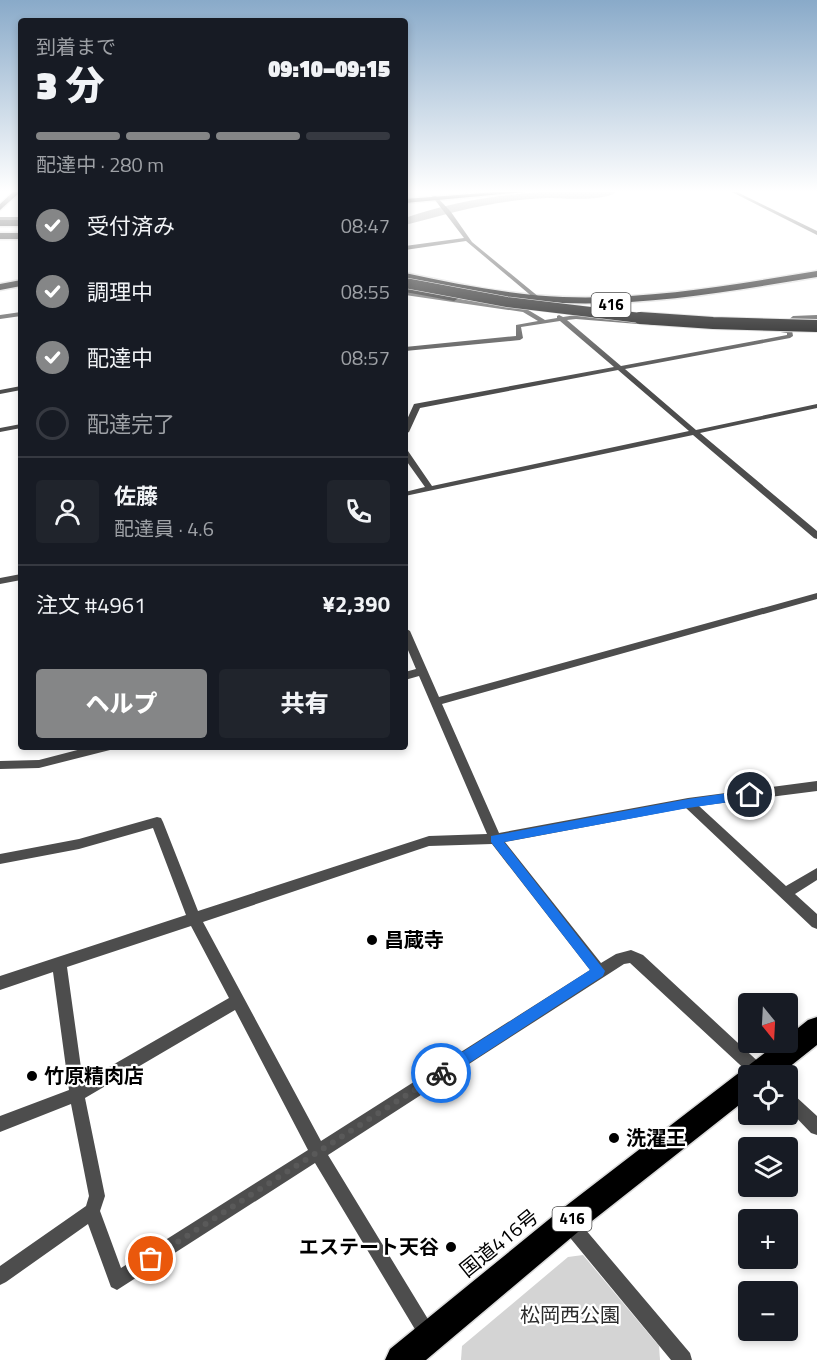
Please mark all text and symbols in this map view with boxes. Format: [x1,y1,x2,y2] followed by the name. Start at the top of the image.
[36,31,116,62] text: 到着まで
[268,52,390,86] text: 09:10–09:15
[36,55,105,114] text: 3 分
[36,149,164,180] text: 配達中 · 280 m
[36,209,69,242] icon: check
[87,209,175,243] text: 受付済み
[341,210,390,241] text: 08:47
[36,275,69,308] icon: check
[87,275,153,309] text: 調理中
[341,276,390,307] text: 08:55
[592,293,630,317] road number: 416
[36,341,69,374] icon: check
[87,341,153,375] text: 配達中
[341,342,390,373] text: 08:57
[87,407,175,441] text: 配達完了
[114,479,158,513] text: 佐藤
[36,480,99,543] button: person
[327,480,390,543] button: phone
[114,513,214,544] text: 配達員 · 4.6
[323,587,390,621] text: ¥2,390
[36,588,146,622] text: 注文 #4961
[36,669,207,738] button: ヘルプ
[219,669,390,738] button: 共有
[724,769,775,820] pin
[733,778,766,811] icon: home
[384,924,444,955] place label: 昌蔵寺
[365,933,379,947] marker: 昌蔵寺
[738,993,798,1053] north arrow
[738,993,798,1341] map controls
[411,1043,471,1103] courier
[425,1057,458,1090] icon: bike
[44,1060,144,1091] place label: 竹原精肉店
[738,1065,798,1125] button: locate
[25,1069,39,1083] marker: 竹原精肉店
[626,1122,686,1153] place label: 洗濯王
[607,1131,621,1145] marker: 洗濯王
[738,1137,798,1197] button: layers
[453,1201,545,1284] street label: 国道416号
[552,1207,592,1231] road number: 416
[738,1209,798,1269] button: +
[299,1231,439,1262] place label: エステート天谷
[125,1233,176,1284] pin
[444,1240,458,1254] marker: エステート天谷
[134,1242,167,1275] icon: bag
[738,1281,798,1341] button: −
[520,1299,620,1330] park label: 松岡西公園

